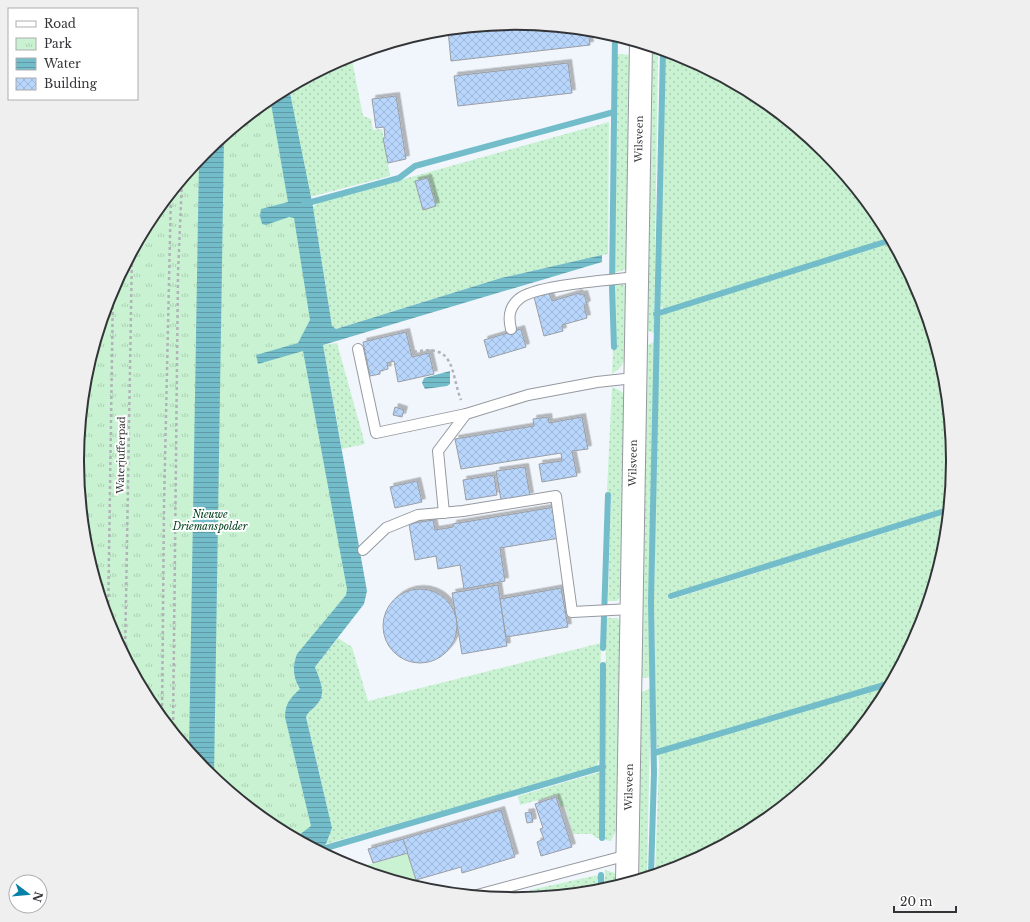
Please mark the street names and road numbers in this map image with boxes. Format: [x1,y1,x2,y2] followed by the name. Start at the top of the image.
[632,115,646,164] street label: Wilsveen
[114,416,128,495] street label: Waterjufferpad
[626,439,640,488] street label: Wilsveen
[622,763,636,812] street label: Wilsveen

